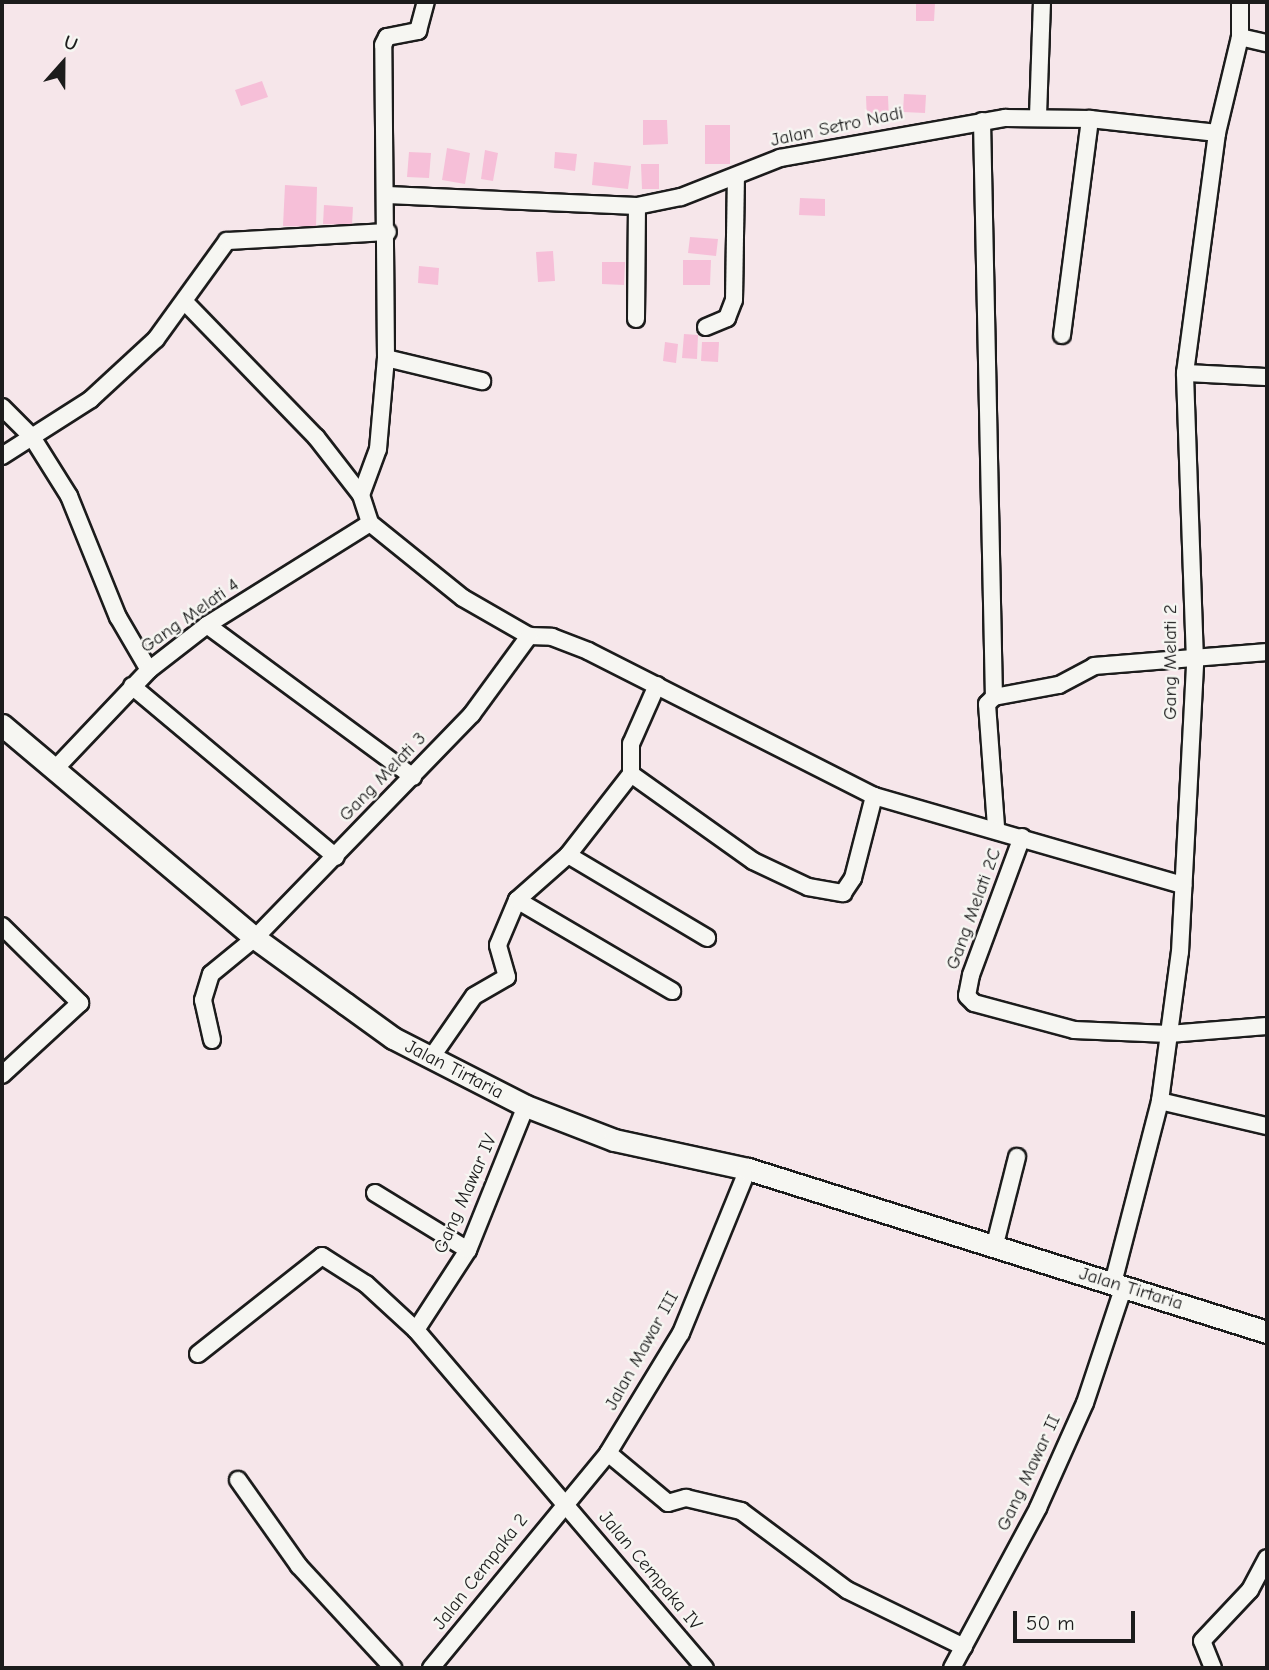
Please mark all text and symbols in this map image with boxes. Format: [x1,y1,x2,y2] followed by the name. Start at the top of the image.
[28,28,98,98] north arrow
[61,31,80,56] text: U
[769,102,905,152] street label: Jalan Setro Nadi
[136,574,244,658] street label: Gang Melati 4
[1160,604,1182,720] street label: Gang Melati 2
[335,728,431,826] street label: Gang Melati 3
[941,845,1007,973] street label: Gang Melati 2C
[401,1035,507,1105] street label: Jalan Tirtaria
[429,1131,503,1257] street label: Gang Mawar IV
[1076,1262,1186,1316] street label: Jalan Tirtaria
[600,1288,684,1414] street label: Jalan Mawar III
[992,1411,1066,1535] street label: Gang Mawar II
[593,1507,707,1635] street label: Jalan Cempaka IV
[429,1509,533,1635] street label: Jalan Cempaka 2
[1017,1596,1140,1640] scale bar
[1026,1611,1075,1635] text: 50 m

